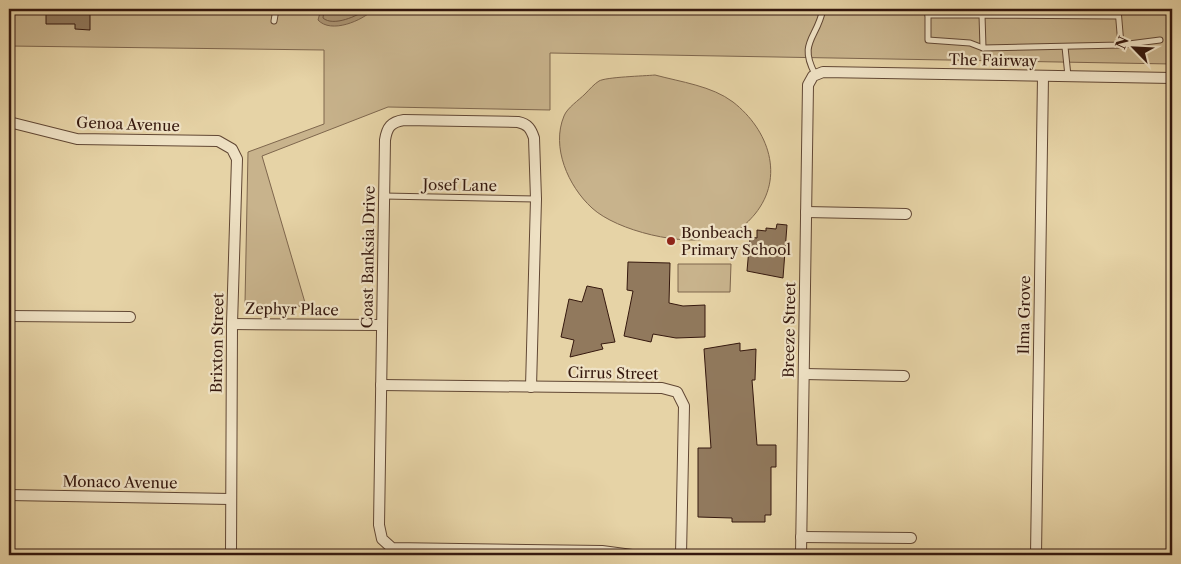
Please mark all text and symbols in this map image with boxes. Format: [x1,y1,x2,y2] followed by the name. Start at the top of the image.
[1108,22,1158,72] north arrow
[1111,33,1133,52] text: N
[948,50,1038,70] street label: The Fairway
[76,113,180,135] street label: Genoa Avenue
[421,175,497,195] street label: Josef Lane
[357,186,379,328] street label: Coast Banksia Drive
[681,223,792,259] place label: Bonbeach Primary School
[665,235,677,247] marker: Bonbeach Primary School
[1014,275,1034,355] street label: Ilma Grove
[779,281,799,378] street label: Breeze Street
[207,292,227,393] street label: Brixton Street
[245,299,339,319] street label: Zephyr Place
[567,363,659,383] street label: Cirrus Street
[62,471,178,493] street label: Monaco Avenue

